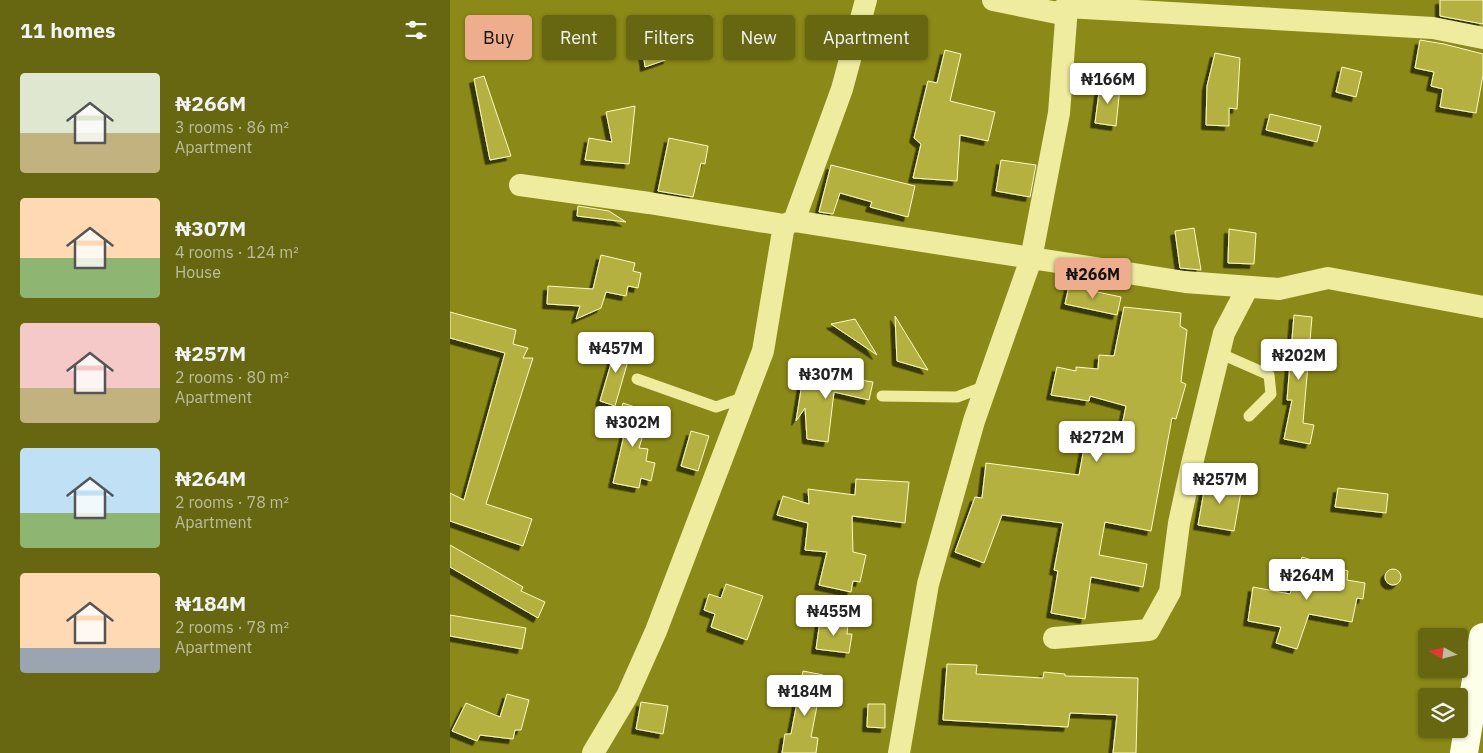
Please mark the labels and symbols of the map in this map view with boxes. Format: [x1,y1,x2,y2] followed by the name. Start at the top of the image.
[1073,62,1143,105] pin: ₦166M
[1058,258,1128,300] pin: ₦266M
[581,332,651,374] pin: ₦457M
[1264,338,1334,381] pin: ₦202M
[791,358,861,400] pin: ₦307M
[598,406,668,448] pin: ₦302M
[1062,420,1132,463] pin: ₦272M
[1185,462,1255,505] pin: ₦257M
[1272,558,1342,601] pin: ₦264M
[799,594,869,637] pin: ₦455M
[1418,628,1468,678] north arrow
[770,674,840,717] pin: ₦184M

